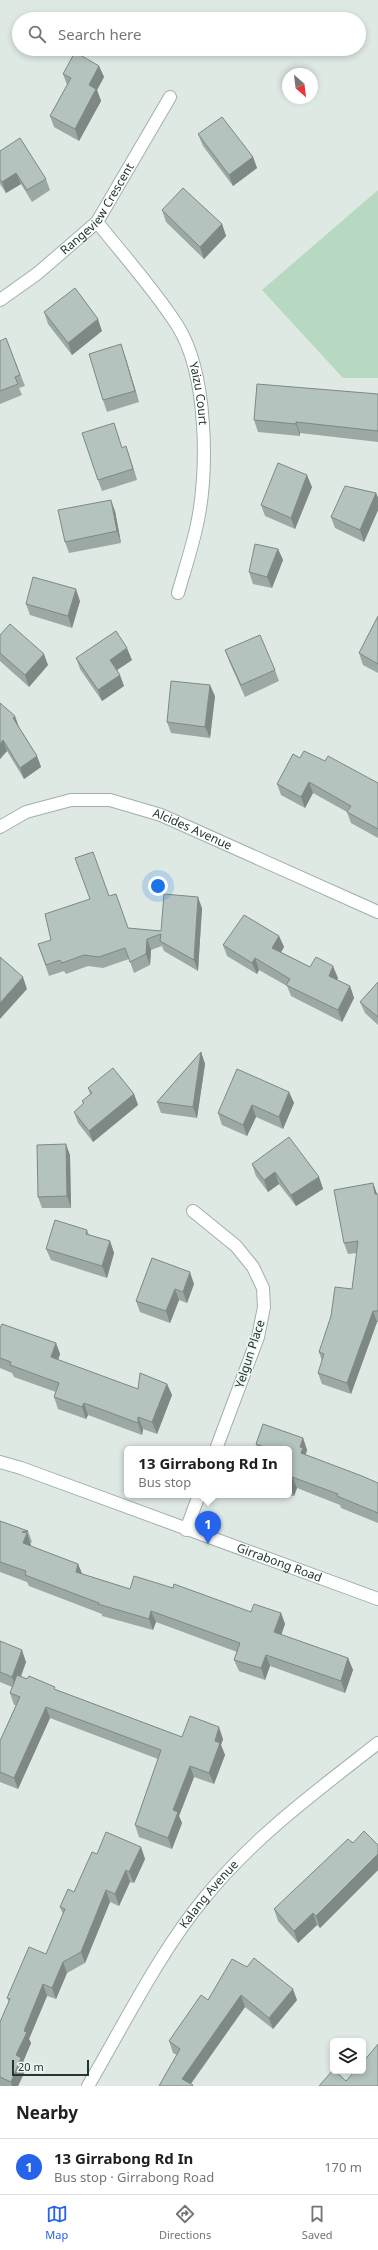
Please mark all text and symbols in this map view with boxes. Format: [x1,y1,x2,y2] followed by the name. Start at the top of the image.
[12,12,366,56] search box
[26,23,48,45] icon: search
[58,24,141,44] text: Search here
[282,68,318,104] north arrow
[56,159,138,258] street label: Rangeview Crescent
[185,360,212,426] street label: Yaizu Court
[151,804,235,854] street label: Alcides Avenue
[148,876,168,896] your location
[230,1317,269,1390] street label: Yelgun Place
[124,1446,292,1498] popup
[138,1453,278,1473] text: 13 Girrabong Rd In
[138,1473,191,1491] text: Bus stop
[195,1511,221,1544] pin: 1
[234,1539,325,1586] street label: Girrabong Road
[175,1856,242,1932] street label: Kalang Avenue
[330,2038,366,2074] map controls
[330,2038,366,2074] button: layers
[12,2058,89,2077] scale bar
[18,2059,44,2074] text: 20 m
[16,2101,78,2124] text: Nearby
[54,2148,193,2168] text: 13 Girrabong Rd In
[25,2158,33,2176] text: 1
[324,2158,362,2176] text: 170 m
[54,2168,214,2186] text: Bus stop · Girrabong Road
[45,2203,68,2242] tab: Map
[159,2203,211,2242] tab: Directions
[302,2203,333,2242] tab: Saved

